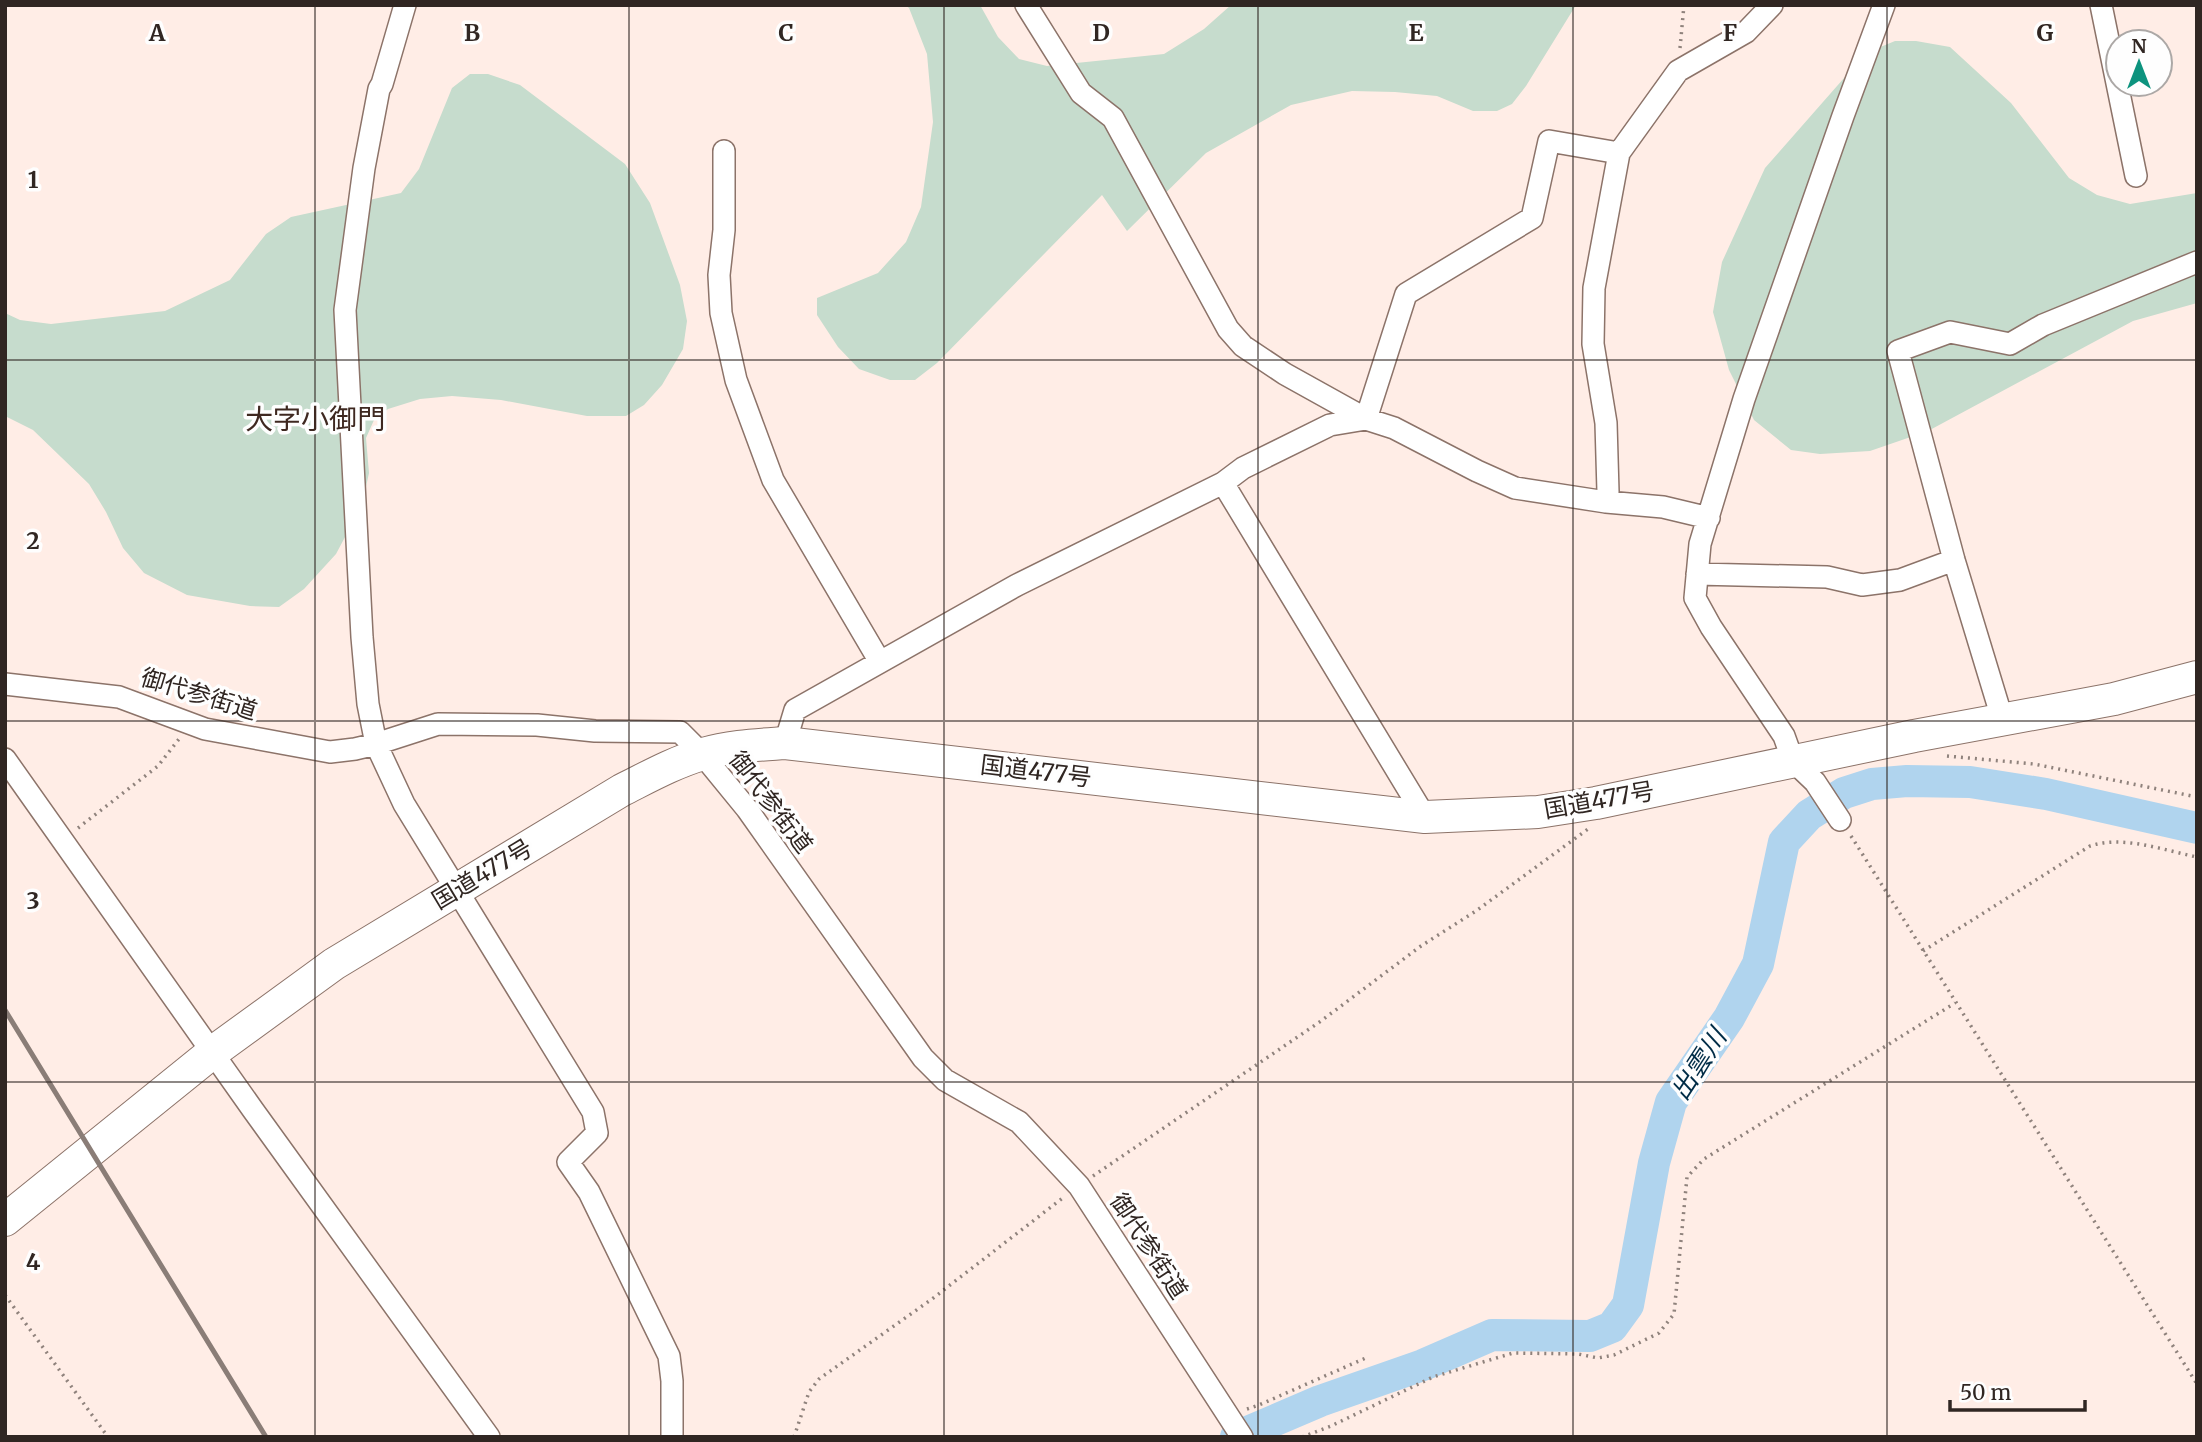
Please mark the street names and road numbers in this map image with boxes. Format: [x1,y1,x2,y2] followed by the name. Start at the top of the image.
[137,662,261,726] street label: 御代参街道
[723,745,819,859] street label: 御代参街道
[979,749,1093,793] street label: 国道477号
[1541,775,1657,825] street label: 国道477号
[426,832,538,916] street label: 国道477号
[1103,1187,1195,1305] street label: 御代参街道

